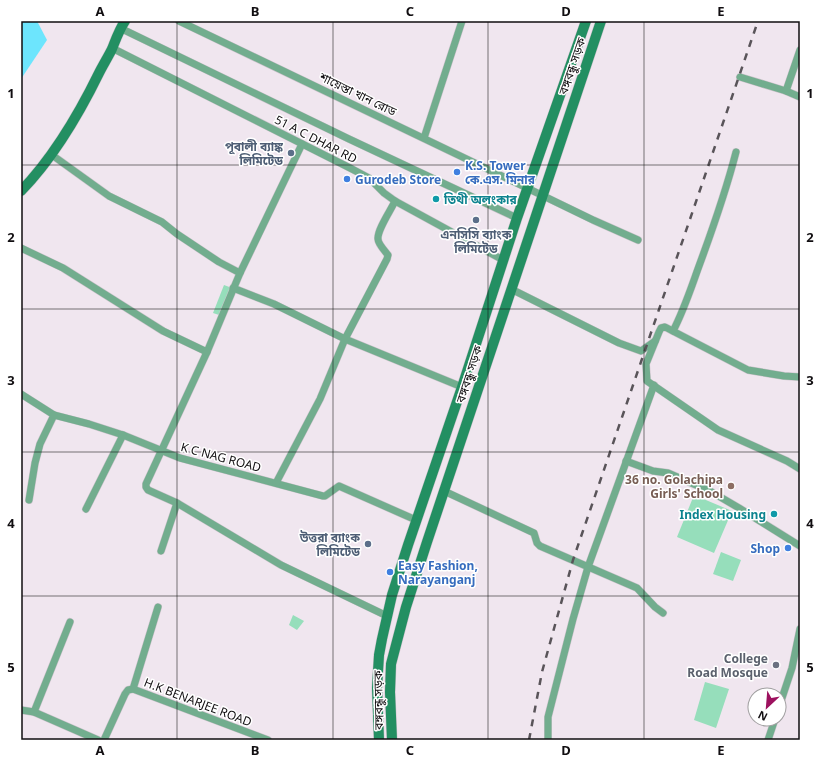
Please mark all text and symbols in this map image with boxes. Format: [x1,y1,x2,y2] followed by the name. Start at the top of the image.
[96,2,105,20] text: A
[251,2,259,20] text: B
[406,2,414,20] text: C
[561,2,571,20] text: D
[717,2,725,20] text: E
[554,35,591,98] street label: বঙ্গবন্ধু সড়ক
[316,68,400,120] street label: শায়েস্তা খান রোড
[7,84,15,102] text: 1
[806,84,814,102] text: 1
[272,111,360,167] street label: 51 A C DHAR RD
[225,138,284,169] place label: পূবালী ব্যাঙ্ক লিমিটেড
[286,148,296,158] marker: পূবালী ব্যাঙ্ক লিমিটেড
[465,157,536,188] place label: K.S. Tower কে.এস. মিনার
[452,167,462,177] marker: K.S. Tower কে.এস. মিনার
[355,171,441,188] place label: Gurodeb Store
[342,174,352,184] marker: Gurodeb Store
[443,191,517,208] place label: তিথী অলংকার
[431,194,441,204] marker: তিথী অলংকার
[471,215,481,225] marker: এনসিসি ব্যাংক লিমিটেড
[441,226,512,257] place label: এনসিসি ব্যাংক লিমিটেড
[7,228,15,246] text: 2
[806,228,814,246] text: 2
[451,343,487,406] street label: বঙ্গবন্ধু সড়ক
[7,371,15,389] text: 3
[806,371,814,389] text: 3
[179,438,263,476] street label: K C NAG ROAD
[625,471,723,502] place label: 36 no. Golachipa Girls' School
[726,481,736,491] marker: 36 no. Golachipa Girls' School
[679,506,766,523] place label: Index Housing
[769,509,779,519] marker: Index Housing
[7,514,15,532] text: 4
[806,514,814,532] text: 4
[299,529,360,560] place label: উত্তরা ব্যাংক লিমিটেড
[363,539,373,549] marker: উত্তরা ব্যাংক লিমিটেড
[751,540,780,557] place label: Shop
[783,543,793,553] marker: Shop
[398,557,478,588] place label: Easy Fashion, Narayanganj
[385,567,395,577] marker: Easy Fashion, Narayanganj
[687,650,768,681] place label: College Road Mosque
[7,658,15,676] text: 5
[806,658,814,676] text: 5
[771,660,781,670] marker: College Road Mosque
[369,670,388,731] street label: বঙ্গবন্ধু সড়ক
[142,674,255,730] street label: H.K BENARJEE ROAD
[747,687,787,727] north arrow
[755,708,770,725] text: N
[96,741,105,759] text: A
[251,741,259,759] text: B
[406,741,414,759] text: C
[561,741,571,759] text: D
[717,741,725,759] text: E

